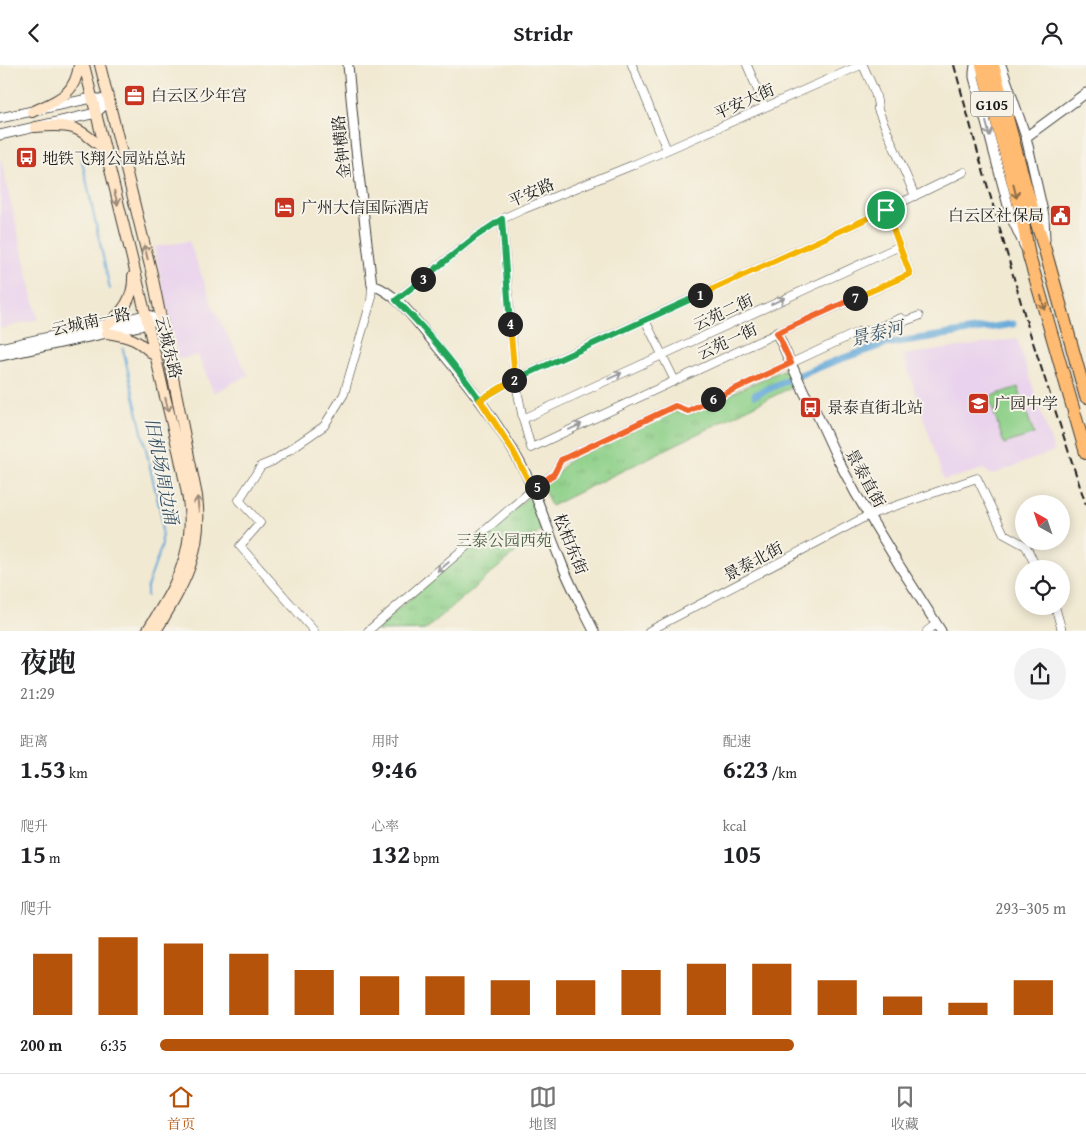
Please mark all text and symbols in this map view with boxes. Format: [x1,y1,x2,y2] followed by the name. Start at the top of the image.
[513,17,573,49] text: Stridr
[20,19,48,47] icon: back
[1038,19,1066,47] icon: person
[710,77,778,125] street label: 平安大街
[123,83,147,107] office icon: 白云区少年宫
[151,83,247,107] place label: 白云区少年宫
[971,91,1013,117] road number: G105
[326,114,356,180] street label: 金钟横路
[984,121,993,137] one-way arrow
[14,146,38,170] bus stop icon: 地铁飞翔公园站总站
[42,146,186,170] place label: 地铁飞翔公园站总站
[504,172,558,212] street label: 平安路
[1011,182,1020,198] one-way arrow
[112,189,121,205] one-way arrow
[865,189,907,231] pin
[273,195,297,219] hotel icon: 广州大信国际酒店
[301,195,429,219] place label: 广州大信国际酒店
[872,196,900,224] icon: arrive
[948,203,1044,227] place label: 白云区社保局
[1048,203,1072,227] public building icon: 白云区社保局
[141,244,150,260] one-way arrow
[410,267,436,291] pin: 3
[420,269,427,289] text: 3
[688,283,712,307] pin: 1
[697,285,704,305] text: 1
[842,285,868,311] pin: 7
[689,288,757,336] street label: 云苑二街
[852,288,859,308] text: 7
[1039,294,1048,310] one-way arrow
[770,296,785,306] one-way arrow
[49,301,133,341] street label: 云城南一路
[498,311,522,337] pin: 4
[150,313,188,381] street label: 云城东路
[848,313,909,353] water label: 景泰河
[507,314,514,334] text: 4
[693,317,761,365] street label: 云苑一街
[502,367,526,393] pin: 2
[511,370,518,390] text: 2
[607,371,622,381] one-way arrow
[700,387,726,411] pin: 6
[710,389,717,409] text: 6
[966,391,990,415] school or university icon: 广园中学
[994,391,1058,415] place label: 广园中学
[799,395,823,419] bus stop icon: 景泰直街北站
[827,395,923,419] place label: 景泰直街北站
[163,396,172,412] one-way arrow
[138,415,186,529] water label: 旧机场周边涌
[567,422,582,432] one-way arrow
[840,444,892,512] street label: 景泰直街
[524,475,550,499] pin: 5
[534,477,541,497] text: 5
[1015,495,1070,550] north arrow
[1015,495,1070,615] map controls
[193,496,203,512] one-way arrow
[548,510,594,578] street label: 松柏东街
[456,528,552,552] park label: 三泰公园西苑
[719,535,787,587] street label: 景泰北街
[1015,560,1070,615] button: locate
[436,561,449,572] one-way arrow
[20,641,76,682] text: 夜跑
[1014,648,1066,700] button: share
[20,681,55,705] text: 21:29
[20,731,48,751] text: 距离
[371,731,399,751] text: 用时
[723,731,751,751] text: 配速
[20,751,66,787] text: 1.53
[371,751,417,787] text: 9:46
[723,751,769,787] text: 6:23
[66,763,88,783] text: km
[769,763,797,783] text: /km
[20,816,48,836] text: 爬升
[371,816,399,836] text: 心率
[723,816,747,836] text: kcal
[20,836,46,872] text: 15
[371,836,410,872] text: 132
[723,836,762,872] text: 105
[46,848,60,868] text: m
[410,848,440,868] text: bpm
[20,896,52,920] text: 爬升
[996,896,1066,920] text: 293–305 m
[20,1033,62,1057] text: 200 m
[100,1033,127,1057] text: 6:35
[167,1083,195,1134] tab: 首页
[529,1083,557,1134] tab: 地图
[891,1083,919,1134] tab: 收藏

